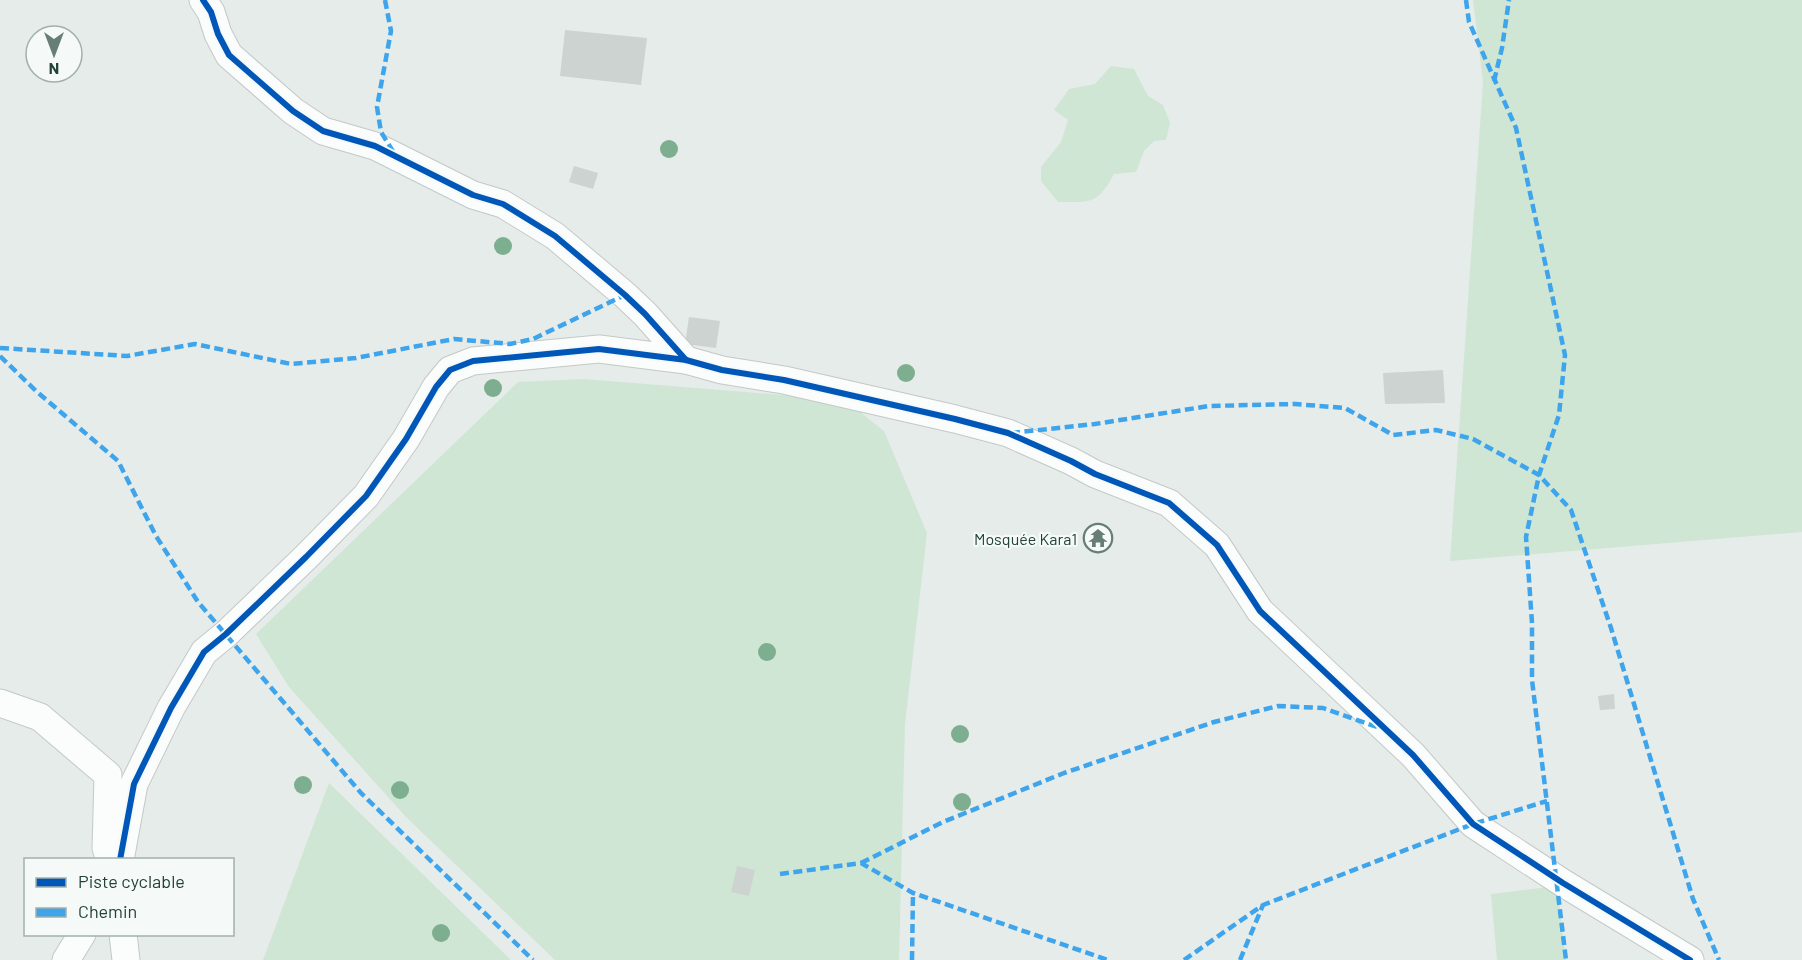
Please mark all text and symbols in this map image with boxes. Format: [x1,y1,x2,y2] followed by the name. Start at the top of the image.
[24,24,84,84] north arrow
[49,60,59,79] text: N
[1082,522,1114,554] temple icon: Mosquée Kara1
[974,529,1077,548] place label: Mosquée Kara1
[24,858,234,936] legend
[78,870,185,892] text: Piste cyclable
[78,900,137,922] text: Chemin

